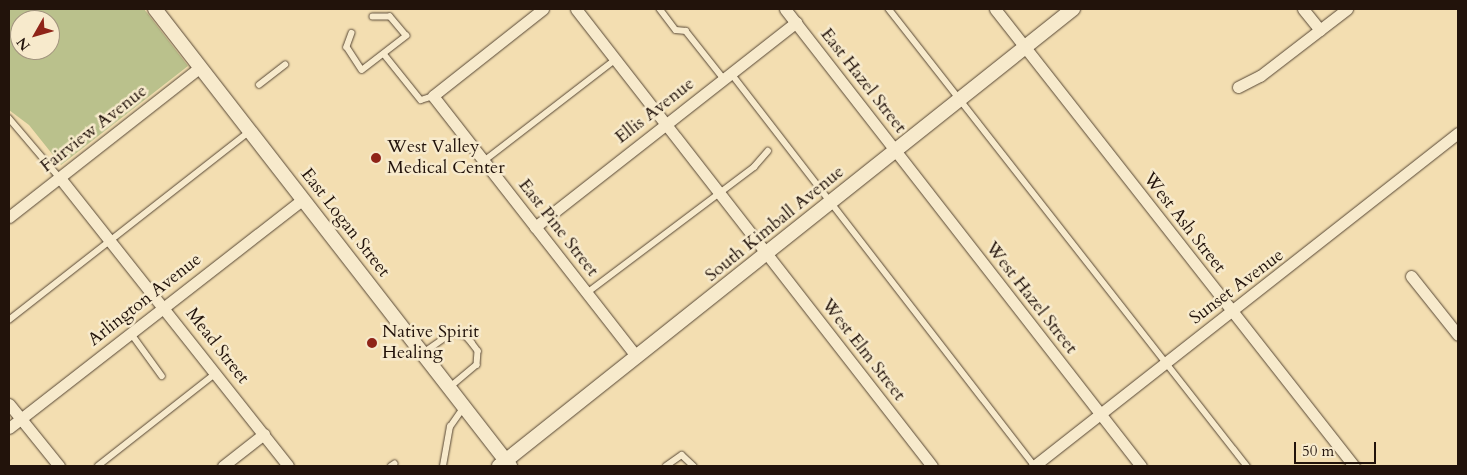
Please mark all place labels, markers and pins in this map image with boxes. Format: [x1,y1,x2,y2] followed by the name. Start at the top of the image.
[387,137,505,180] place label: West Valley Medical Center
[369,151,383,165] marker: West Valley Medical Center
[382,322,479,364] place label: Native Spirit Healing
[366,337,378,349] marker: Native Spirit Healing

